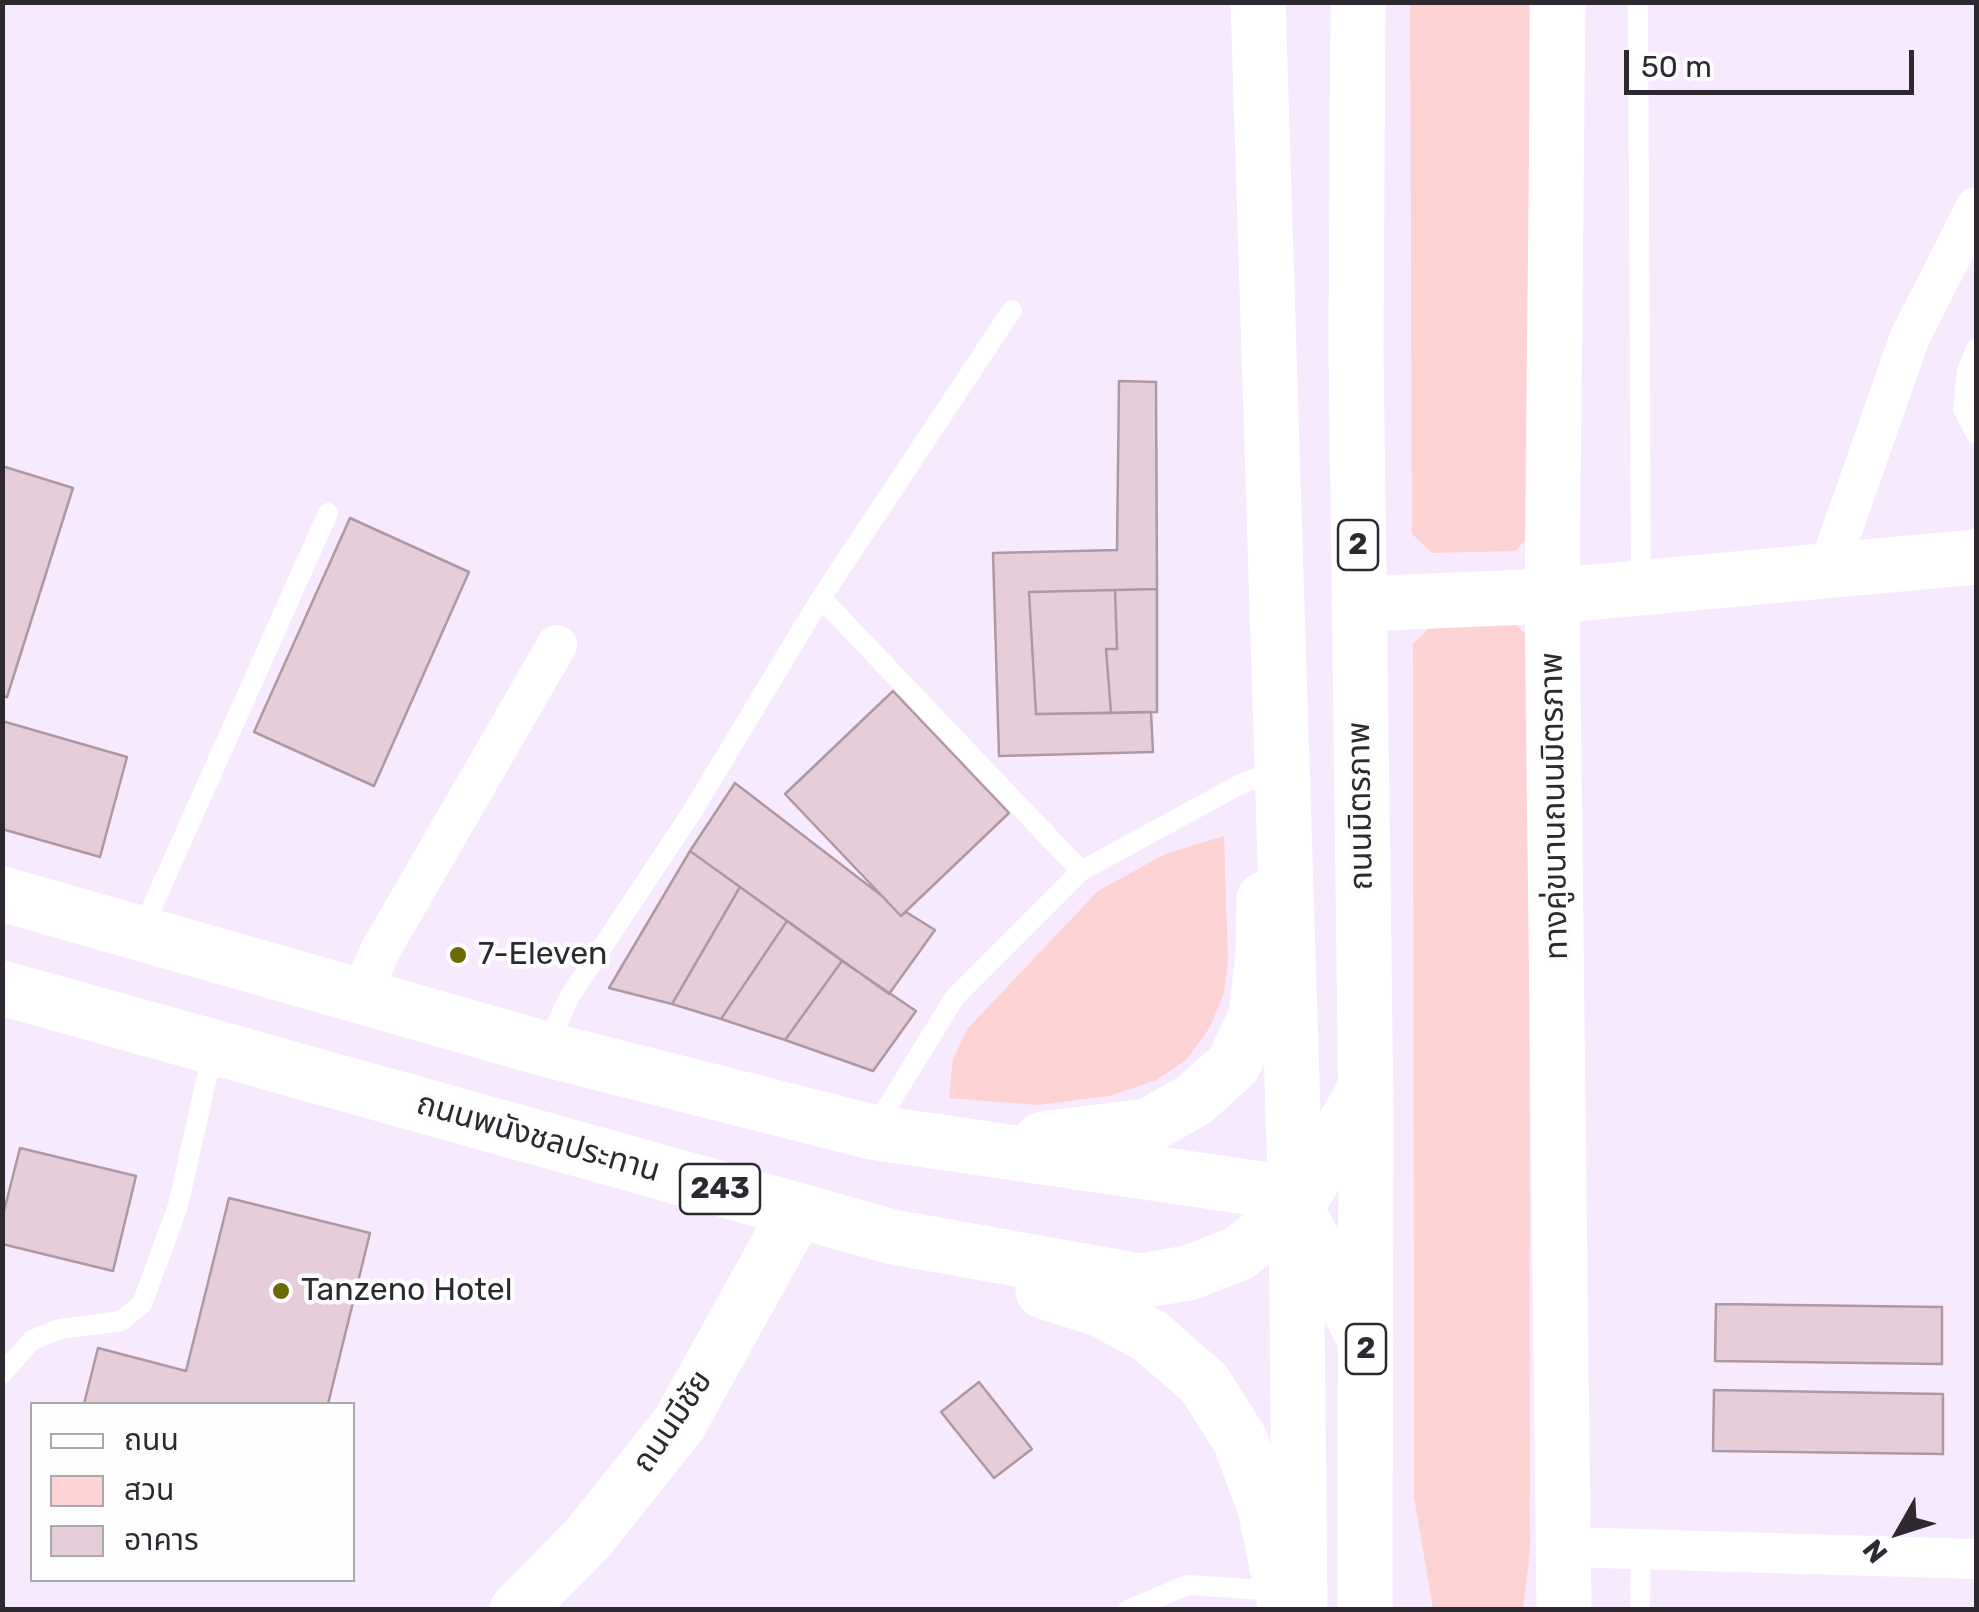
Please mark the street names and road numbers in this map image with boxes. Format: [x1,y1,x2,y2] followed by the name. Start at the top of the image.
[1338,520,1378,570] road number: 2
[1533,652,1577,960] street label: ทางคู่ขนานถนนมิตรภาพ
[1340,721,1382,891] street label: ถนนมิตรภาพ
[412,1085,664,1191] street label: ถนนพนังชลประทาน
[680,1164,760,1214] road number: 243
[1346,1324,1386,1374] road number: 2
[625,1364,721,1480] street label: ถนนมีชัย

